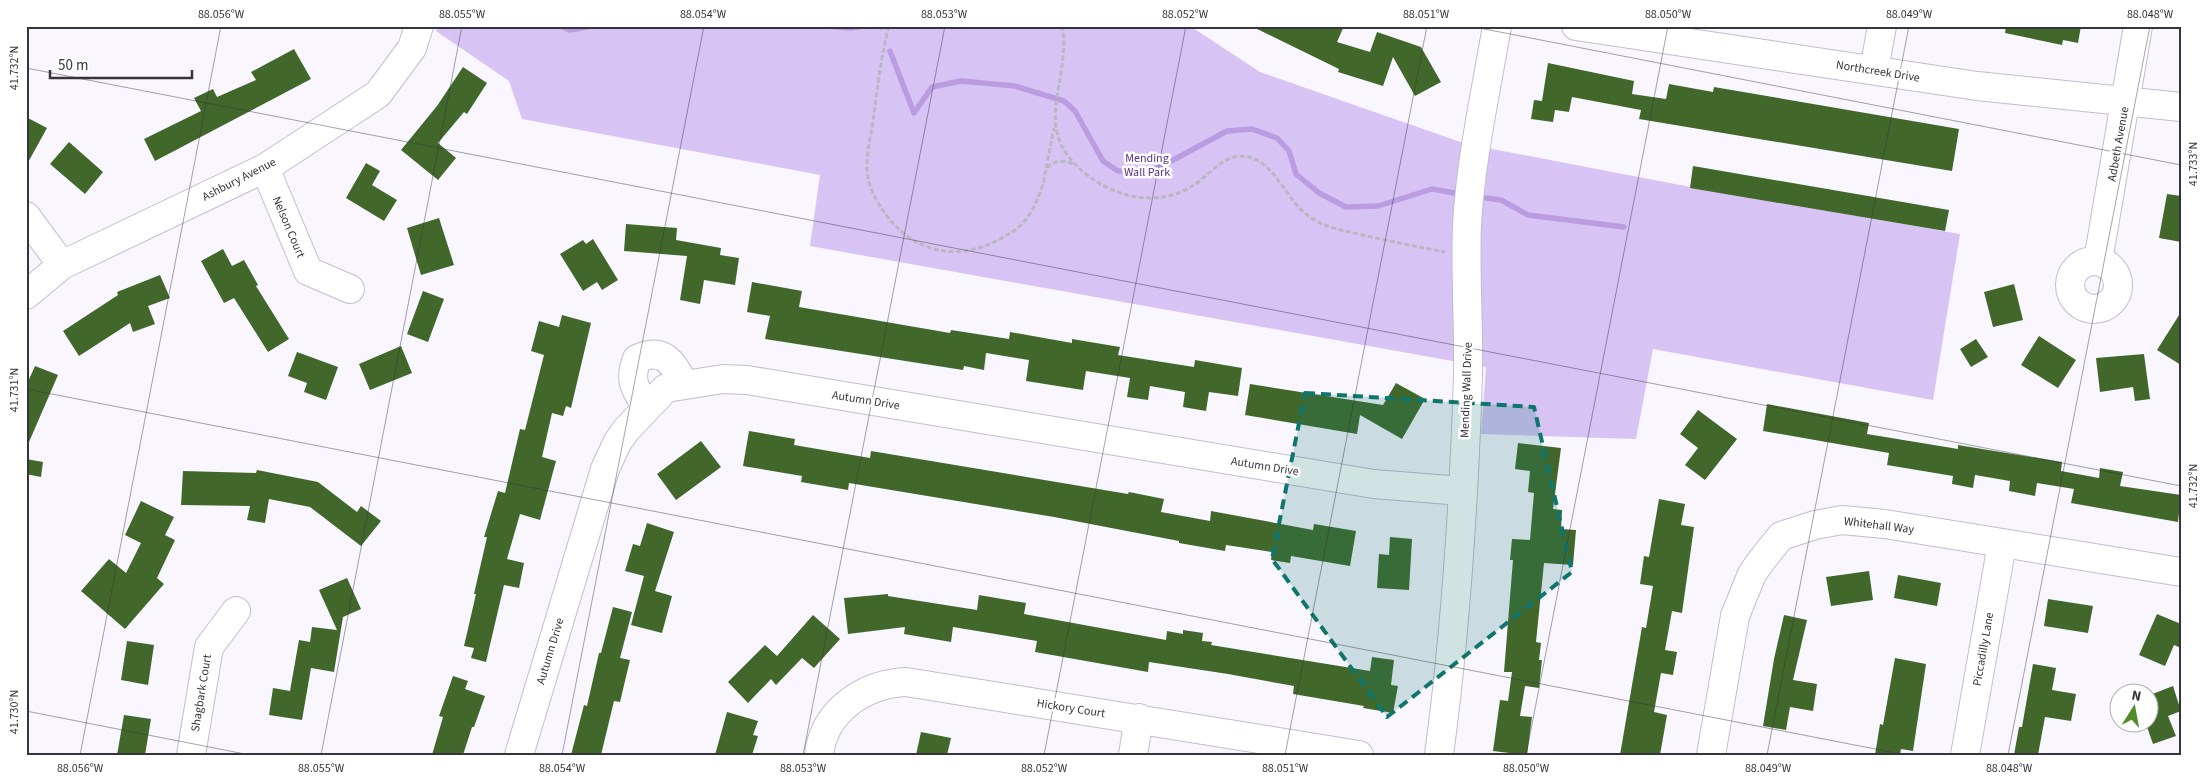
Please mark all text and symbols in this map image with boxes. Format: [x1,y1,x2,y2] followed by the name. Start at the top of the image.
[198,6,245,23] text: 88.056°W
[439,6,486,23] text: 88.055°W
[680,6,727,23] text: 88.054°W
[921,6,968,23] text: 88.053°W
[1162,6,1209,23] text: 88.052°W
[1403,6,1450,23] text: 88.051°W
[1645,6,1692,23] text: 88.050°W
[1886,6,1933,23] text: 88.049°W
[2127,6,2174,23] text: 88.048°W
[6,46,23,90] text: 41.732°N
[50,48,192,80] scale bar
[58,55,88,76] text: 50 m
[1835,56,1921,87] street label: Northcreek Drive
[2104,105,2133,183] street label: Adbeth Avenue
[2185,142,2202,186] text: 41.733°N
[1124,150,1170,181] park label: Mending Wall Park
[199,153,279,205] street label: Ashbury Avenue
[268,194,309,261] street label: Nelson Court
[1456,342,1477,438] street label: Mending Wall Drive
[6,368,23,412] text: 41.731°N
[831,387,901,414] street label: Autumn Drive
[1230,453,1300,480] street label: Autumn Drive
[2185,464,2202,508] text: 41.732°N
[1843,513,1915,538] street label: Whitehall Way
[1969,611,1998,687] street label: Piccadilly Lane
[532,616,569,686] street label: Autumn Drive
[187,653,216,733] street label: Shagbark Court
[2110,684,2160,734] north arrow
[2130,686,2143,707] text: N
[6,690,23,734] text: 41.730°N
[1035,695,1106,722] street label: Hickory Court
[57,760,104,777] text: 88.056°W
[298,760,345,777] text: 88.055°W
[539,760,586,777] text: 88.054°W
[780,760,827,777] text: 88.053°W
[1021,760,1068,777] text: 88.052°W
[1262,760,1309,777] text: 88.051°W
[1503,760,1550,777] text: 88.050°W
[1745,760,1792,777] text: 88.049°W
[1986,760,2033,777] text: 88.048°W

